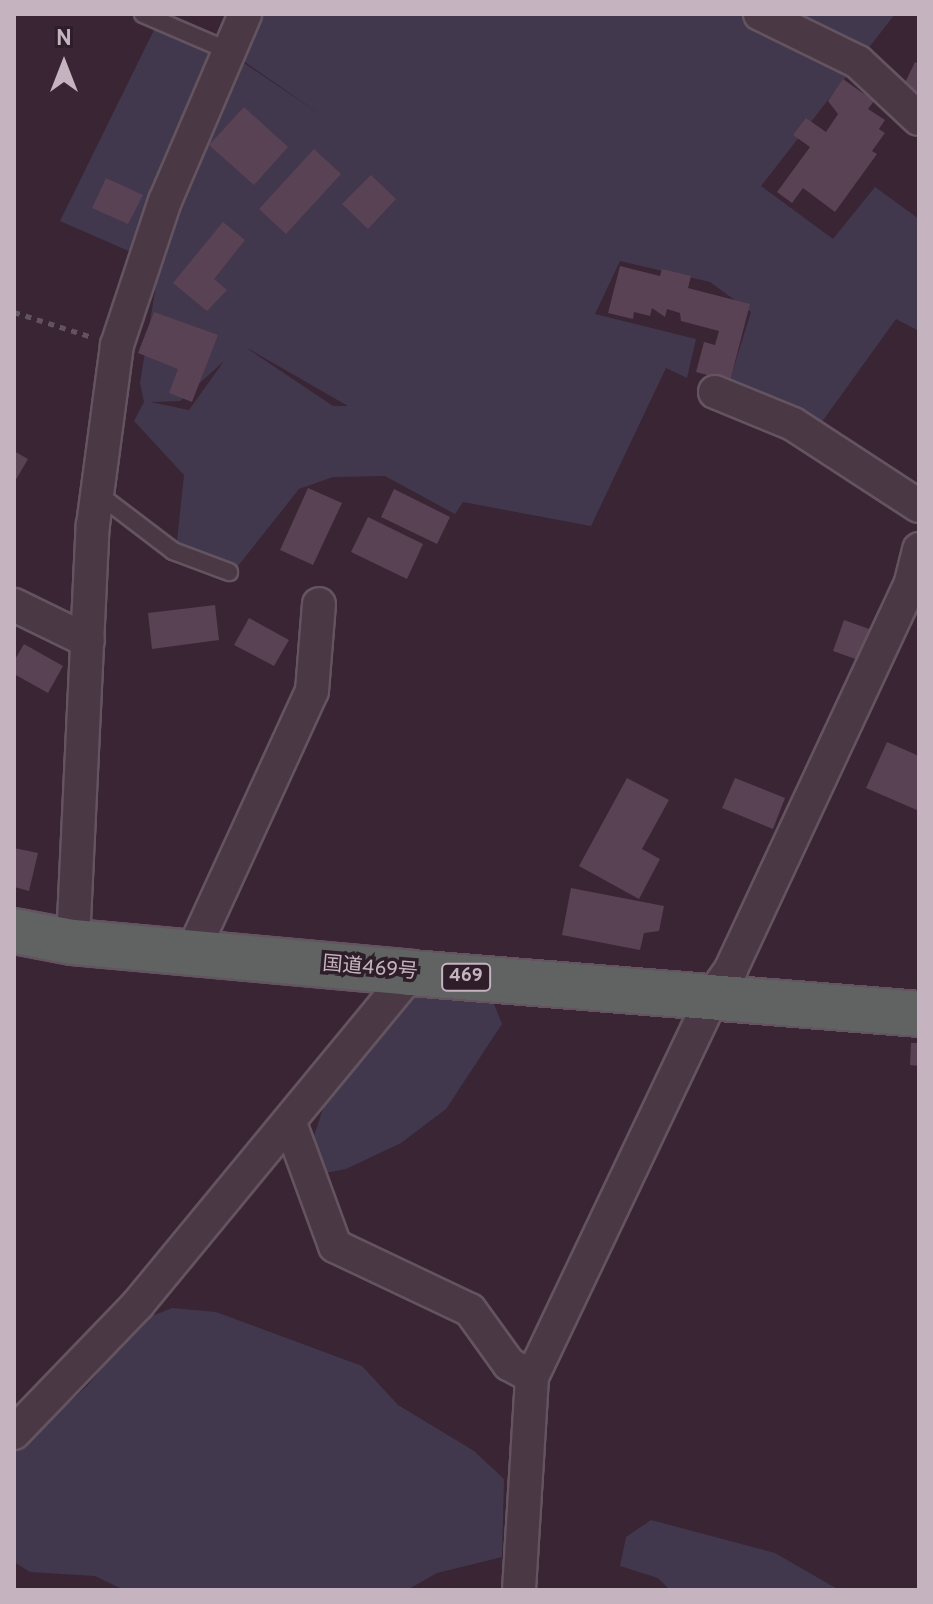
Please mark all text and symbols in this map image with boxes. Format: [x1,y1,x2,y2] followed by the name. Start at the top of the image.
[24,24,104,104] north arrow
[56,26,72,53] text: N
[321,953,419,985] street label: 国道469号
[440,963,492,991] road number: 469

